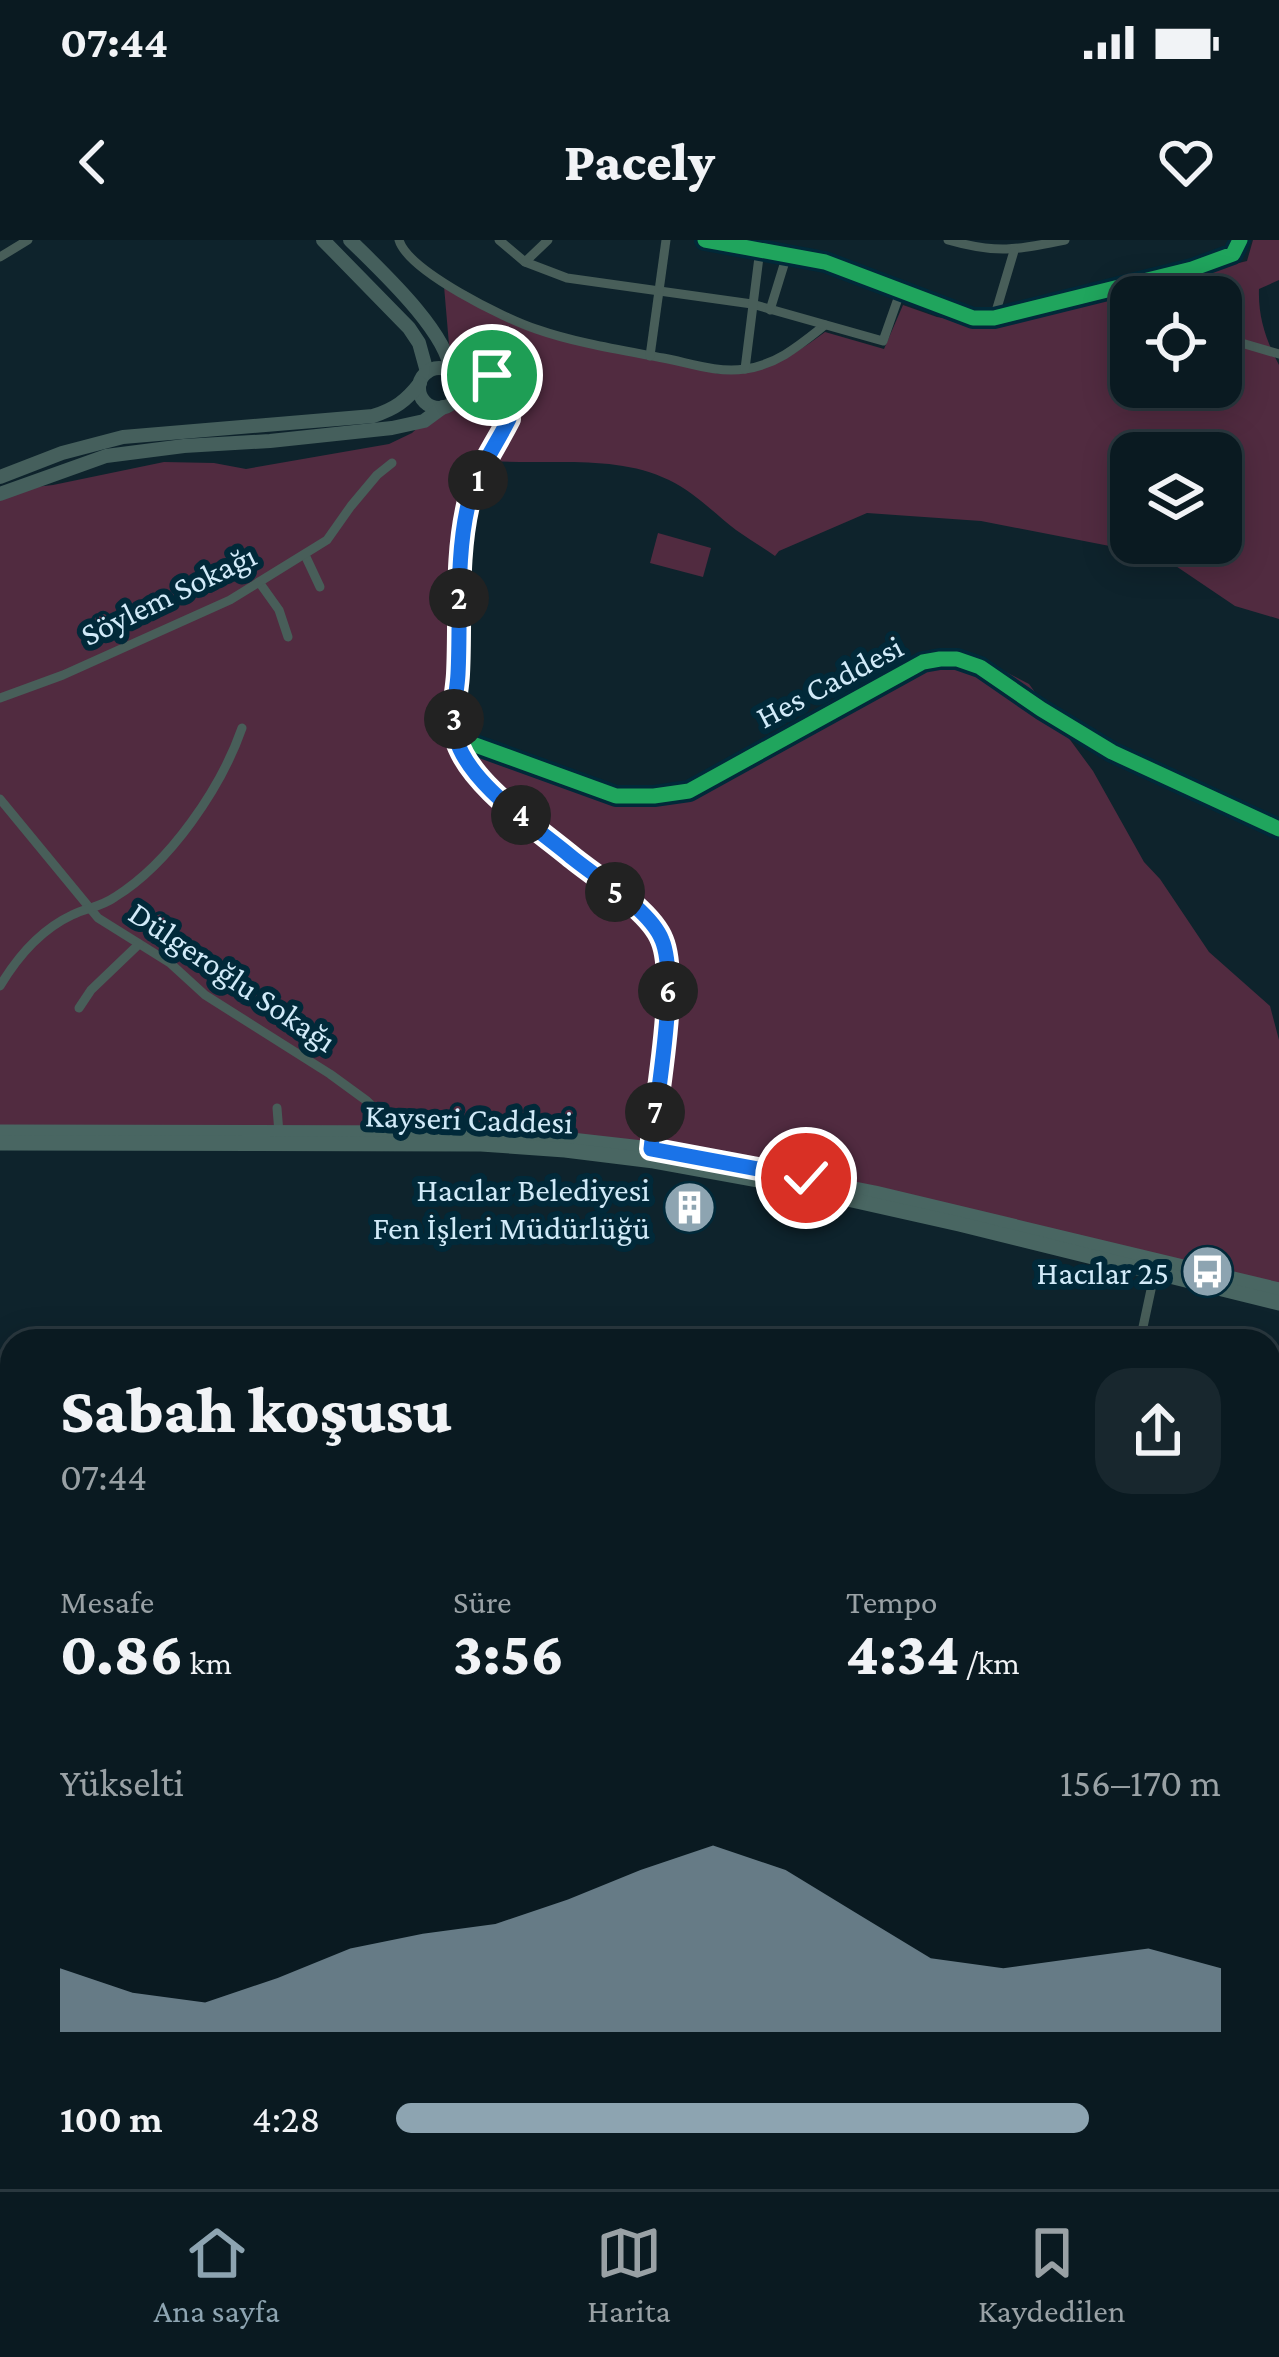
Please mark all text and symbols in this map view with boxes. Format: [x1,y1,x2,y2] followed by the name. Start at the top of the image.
[60,17,168,67] text: 07:44
[60,129,126,195] icon: back
[1153,129,1219,195] icon: heart
[564,132,715,192] text: Pacely
[1110,276,1242,564] map controls
[1110,276,1242,408] button: locate
[441,324,543,426] pin
[459,342,525,408] icon: arrive
[1110,432,1242,564] button: layers
[448,450,508,510] pin: 1
[472,461,484,498] text: 1
[75,536,262,653] street label: Söylem Sokağı
[429,568,489,628] pin: 2
[451,579,467,616] text: 2
[750,627,909,736] street label: Hes Caddesi
[424,689,484,749] pin: 3
[446,700,462,737] text: 3
[491,785,551,845] pin: 4
[512,796,530,833] text: 4
[585,862,645,922] pin: 5
[607,873,623,910] text: 5
[122,894,343,1059] street label: Dülgeroğlu Sokağı
[638,961,698,1021] pin: 6
[659,972,677,1009] text: 6
[625,1082,685,1142] pin: 7
[647,1093,663,1130] text: 7
[364,1096,574,1141] street label: Kayseri Caddesi
[755,1127,857,1229] pin
[773,1145,839,1211] icon: check
[372,1171,650,1246] place label: Hacılar Belediyesi Fen İşleri Müdürlüğü
[661,1180,717,1236] building icon: Hacılar Belediyesi Fen İşleri Müdürlüğü
[1180,1244,1236,1300] bus stop icon: Hacılar 25
[1037,1254,1169,1291] place label: Hacılar 25
[1095,1368,1221,1494] button: share
[60,1373,452,1446] text: Sabah koşusu
[60,1455,147,1498] text: 07:44
[60,1583,154,1620] text: Mesafe
[453,1583,511,1620] text: Süre
[846,1583,937,1620] text: Tempo
[60,1620,183,1687] text: 0.86
[453,1620,564,1687] text: 3:56
[846,1620,960,1687] text: 4:34
[183,1644,232,1681] text: km
[960,1644,1020,1681] text: /km
[60,1761,184,1804] text: Yükselti
[1060,1761,1221,1804] text: 156–170 m
[60,2097,163,2140] text: 100 m
[252,2097,320,2140] text: 4:28
[154,2220,280,2329] tab: Ana sayfa
[587,2220,671,2329] tab: Harita
[978,2220,1125,2329] tab: Kaydedilen

